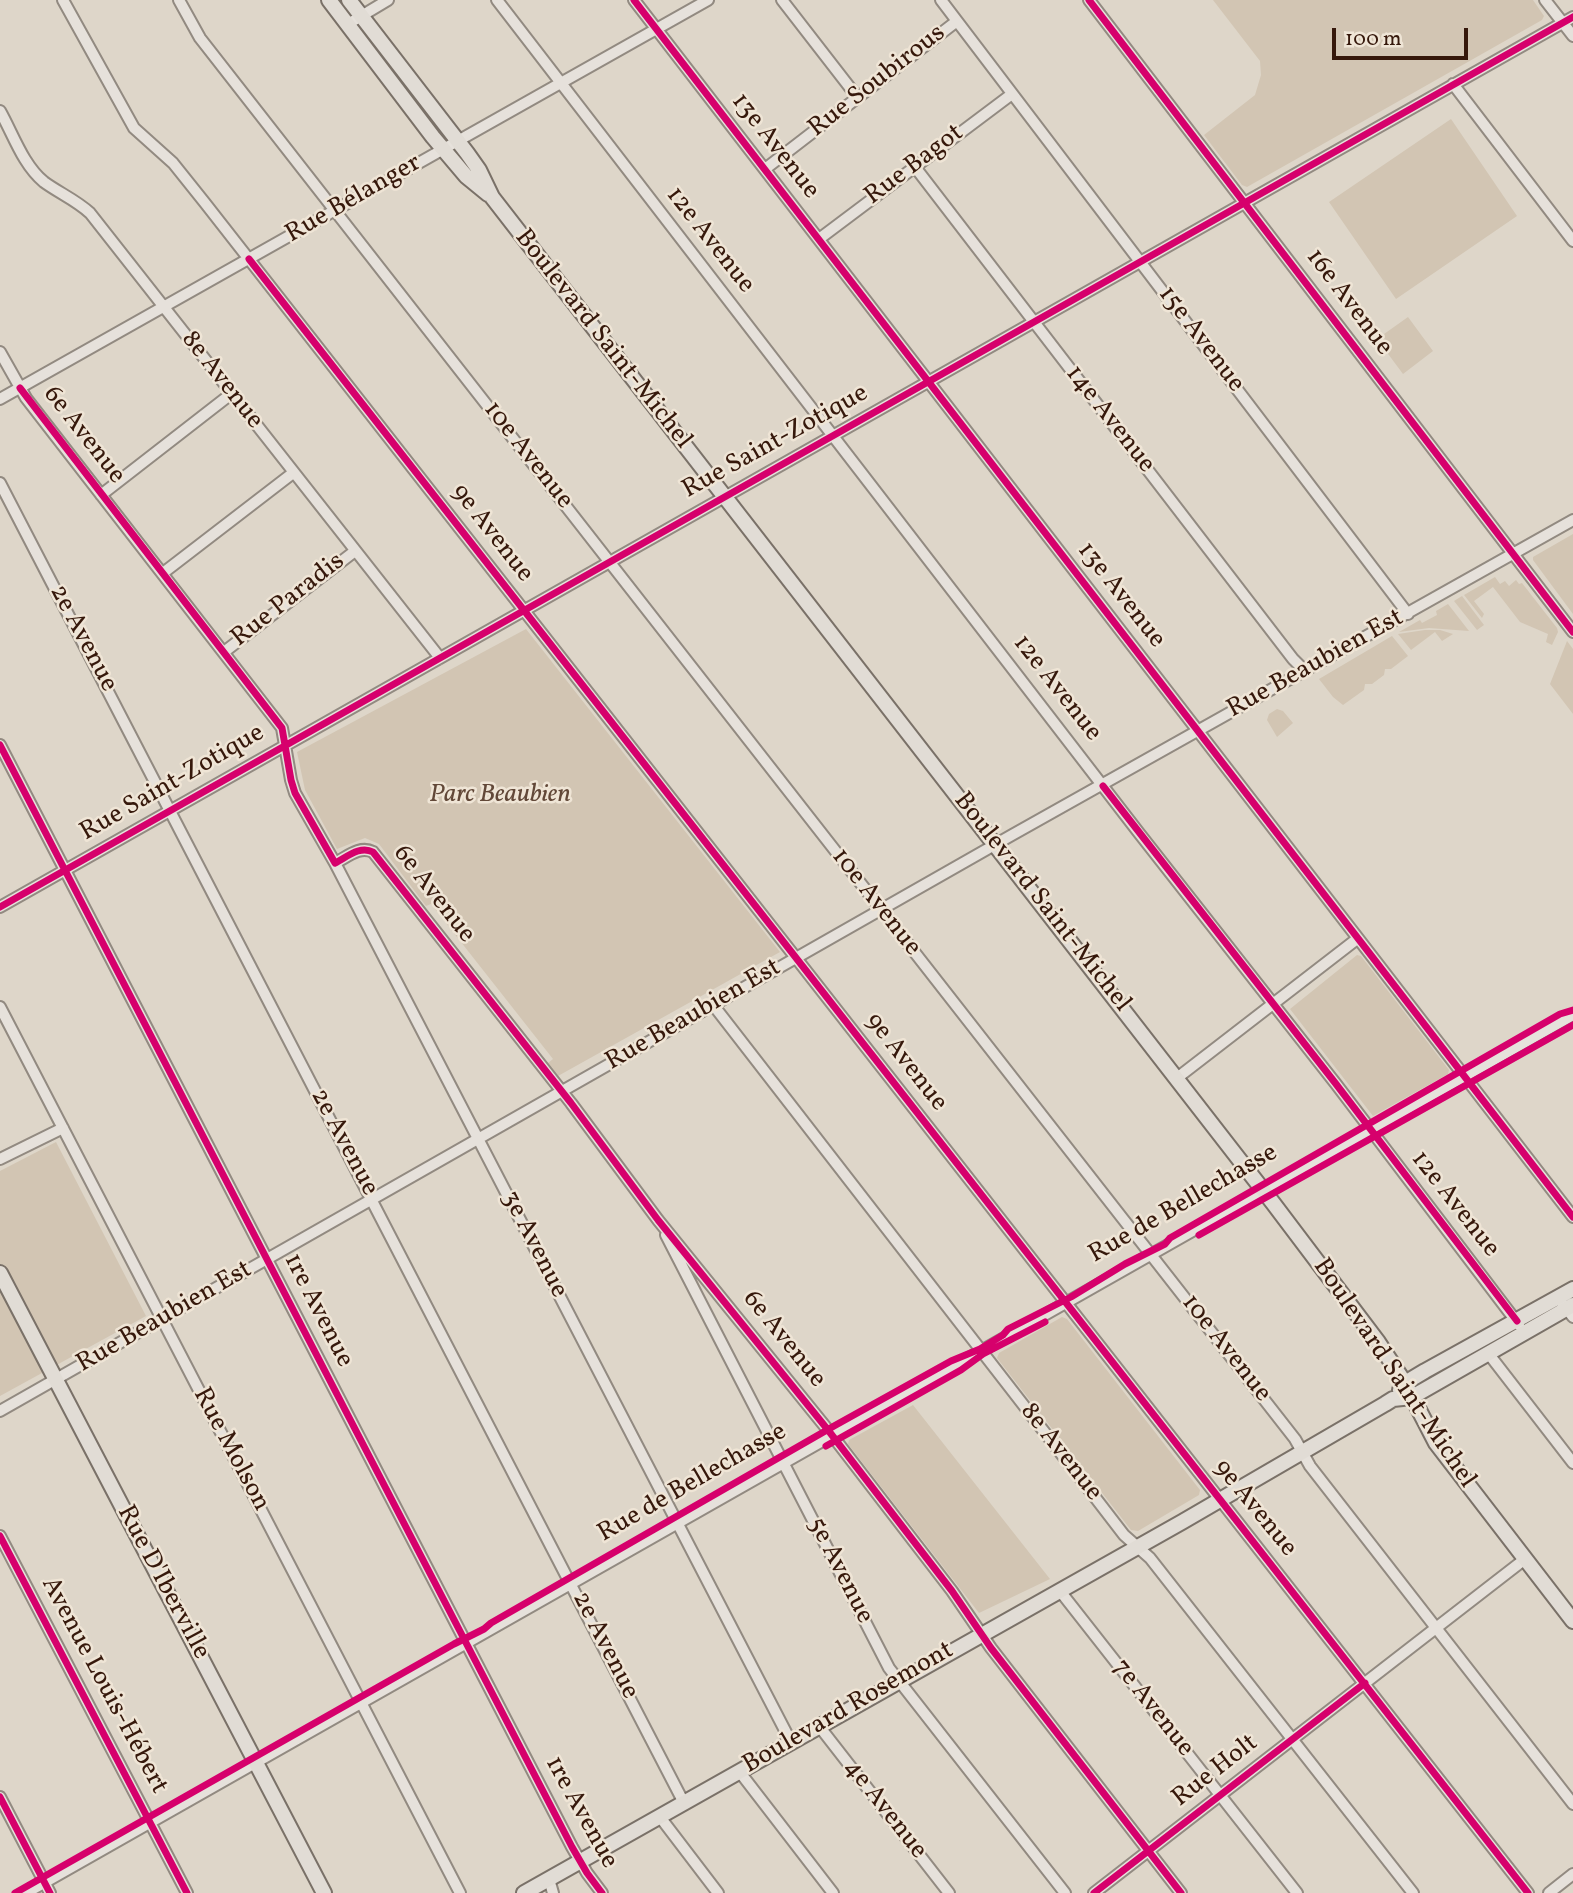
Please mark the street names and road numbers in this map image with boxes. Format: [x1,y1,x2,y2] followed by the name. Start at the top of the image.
[803,19,953,145] street label: Rue Soubirous
[723,88,825,206] street label: 13e Avenue
[860,119,970,213] street label: Rue Bagot
[281,149,427,251] street label: Rue Bélanger
[658,182,760,300] street label: 12e Avenue
[507,224,697,456] street label: Boulevard Saint-Michel
[1298,243,1398,363] street label: 16e Avenue
[1150,281,1250,399] street label: 15e Avenue
[173,326,269,436] street label: 8e Avenue
[1057,360,1161,480] street label: 14e Avenue
[678,379,874,507] street label: Rue Saint-Zotique
[35,381,131,491] street label: 6e Avenue
[475,396,579,516] street label: 10e Avenue
[443,479,539,589] street label: 9e Avenue
[1069,537,1171,655] street label: 13e Avenue
[226,547,352,655] street label: Rue Paradis
[41,580,123,698] street label: 2e Avenue
[1222,604,1410,726] street label: Rue Beaubien Est
[1005,630,1107,748] street label: 12e Avenue
[75,719,271,849] street label: Rue Saint-Zotique
[946,787,1136,1019] street label: Boulevard Saint-Michel
[385,840,481,950] street label: 6e Avenue
[823,843,927,963] street label: 10e Avenue
[601,953,787,1079] street label: Rue Beaubien Est
[857,1008,953,1118] street label: 9e Avenue
[302,1084,384,1202] street label: 2e Avenue
[1084,1138,1284,1272] street label: Rue de Bellechasse
[1403,1146,1505,1264] street label: 12e Avenue
[493,1186,573,1304] street label: 3e Avenue
[275,1249,359,1373] street label: 1re Avenue
[1305,1253,1481,1495] street label: Boulevard Saint-Michel
[72,1255,258,1381] street label: Rue Beaubien Est
[734,1285,832,1395] street label: 6e Avenue
[1173,1289,1277,1409] street label: 10e Avenue
[184,1383,276,1517] street label: Rue Molson
[1012,1398,1108,1508] street label: 8e Avenue
[593,1417,793,1551] street label: Rue de Bellechasse
[1205,1454,1303,1564] street label: 9e Avenue
[108,1501,216,1665] street label: Rue D'Iberville
[799,1513,879,1629] street label: 5e Avenue
[33,1572,173,1800] street label: Avenue Louis-Hébert
[564,1587,644,1705] street label: 2e Avenue
[738,1636,960,1782] street label: Boulevard Rosemont
[1104,1654,1200,1764] street label: 7e Avenue
[1167,1729,1265,1815] street label: Rue Holt
[536,1751,624,1875] street label: 1re Avenue
[835,1754,933,1866] street label: 4e Avenue

